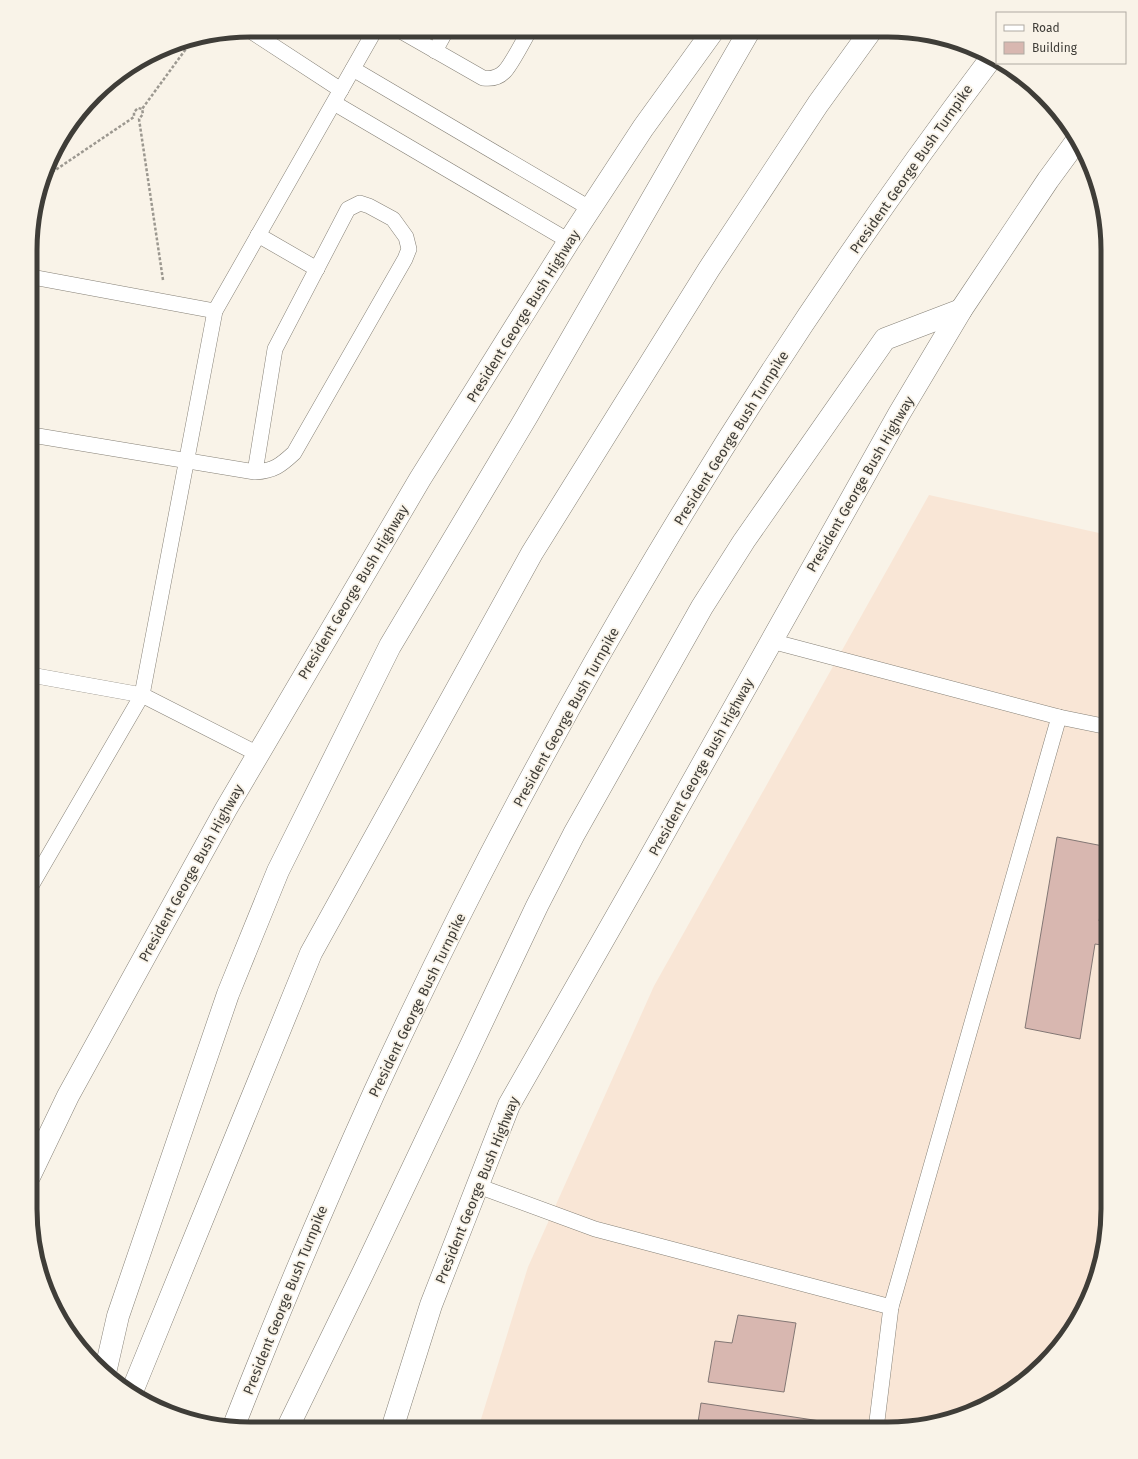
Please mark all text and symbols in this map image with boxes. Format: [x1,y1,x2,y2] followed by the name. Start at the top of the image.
[996,12,1126,64] legend
[1032,21,1060,35] text: Road
[1032,41,1078,55] text: Building
[846,81,976,257] street label: President George Bush Turnpike
[463,227,584,406] street label: President George Bush Highway
[671,348,792,529] street label: President George Bush Turnpike
[803,393,918,575] street label: President George Bush Highway
[295,502,412,683] street label: President George Bush Highway
[510,625,623,810] street label: President George Bush Turnpike
[645,675,757,859] street label: President George Bush Highway
[135,781,247,965] street label: President George Bush Highway
[365,910,470,1100] street label: President George Bush Turnpike
[432,1094,523,1286] street label: President George Bush Highway
[240,1203,331,1397] street label: President George Bush Turnpike

